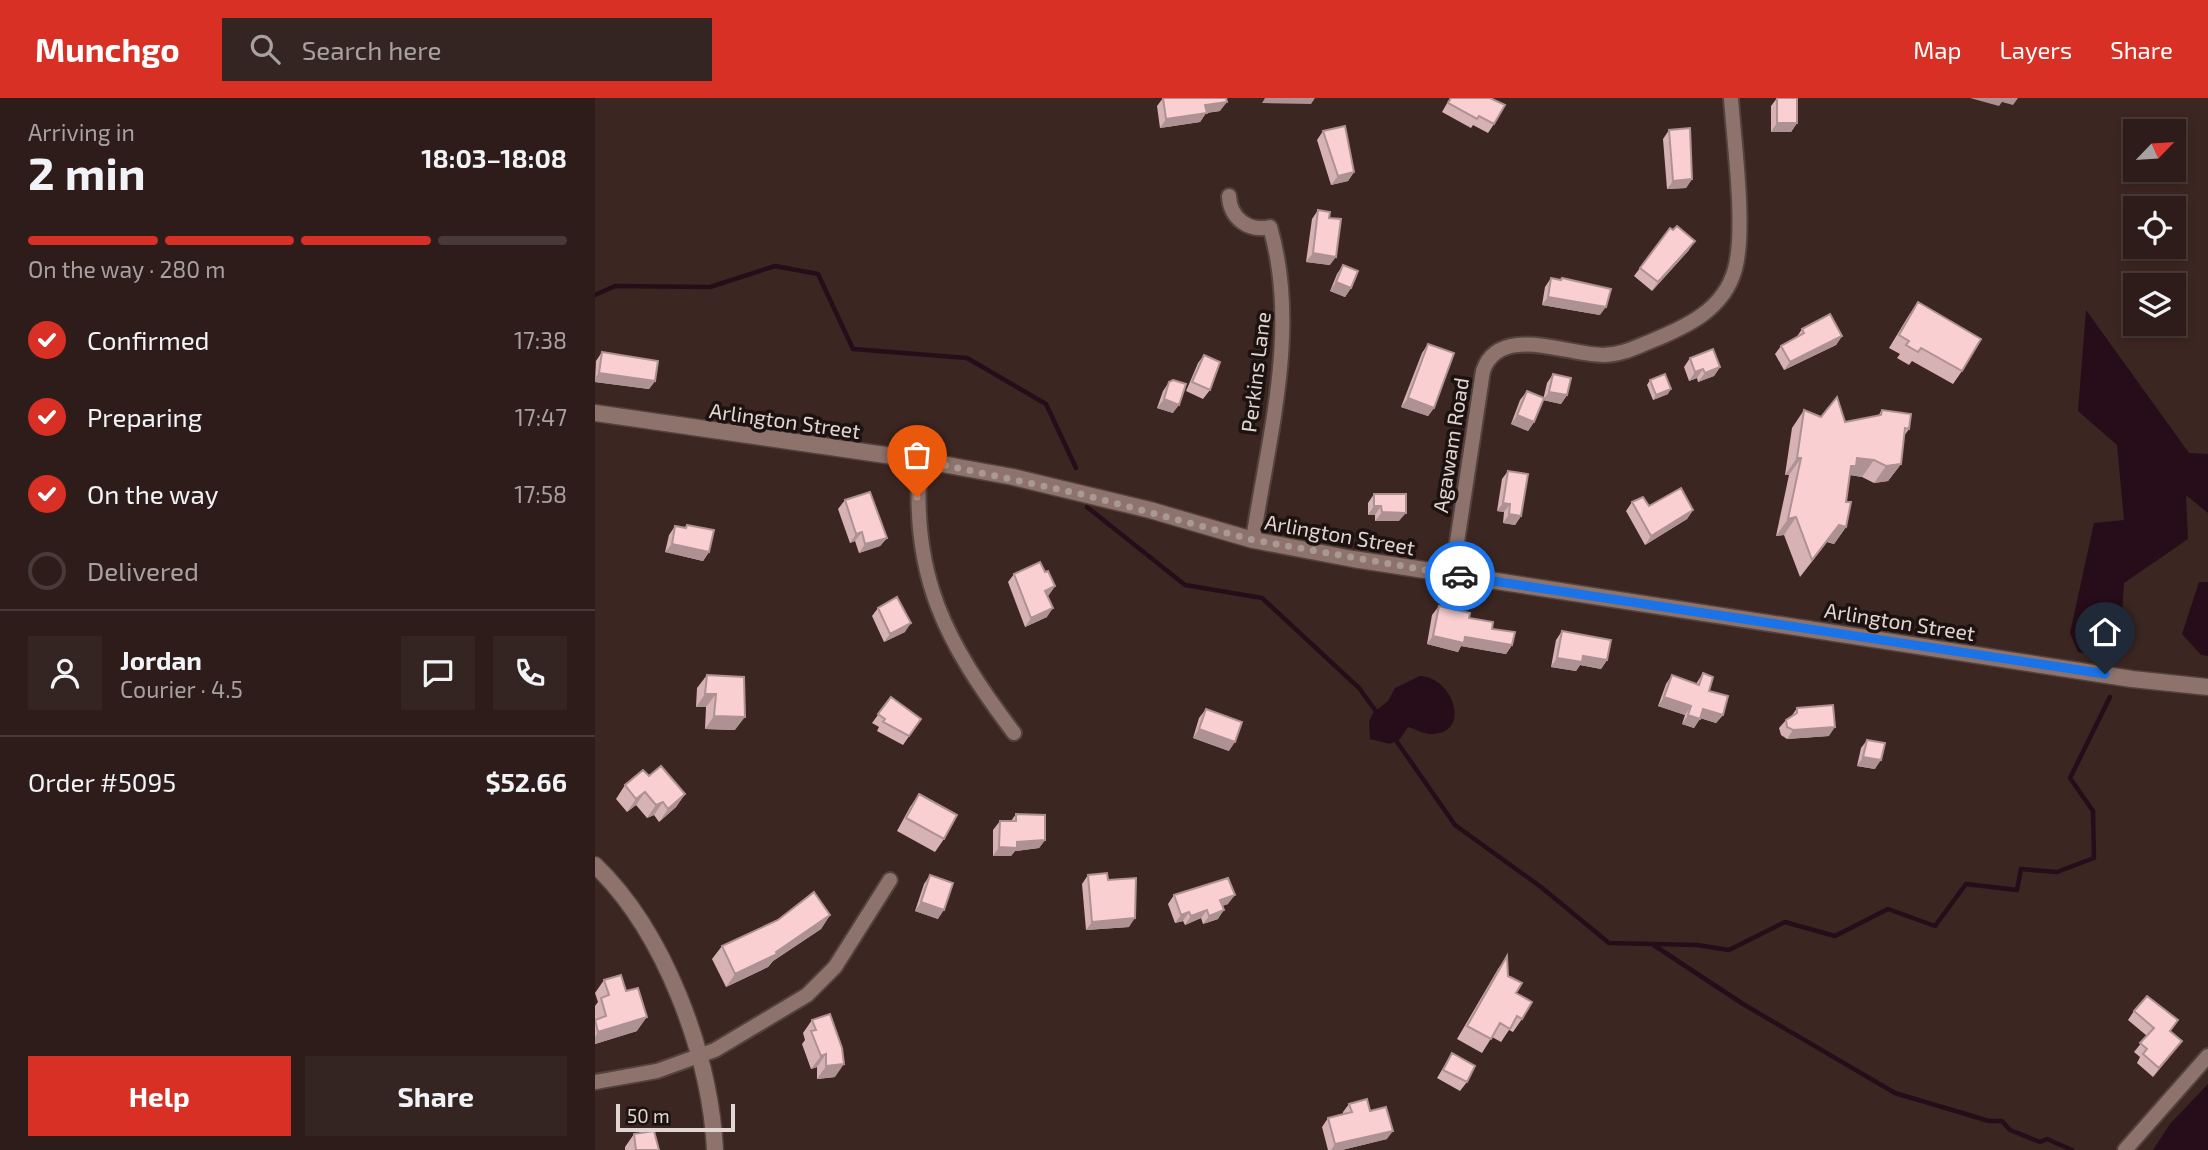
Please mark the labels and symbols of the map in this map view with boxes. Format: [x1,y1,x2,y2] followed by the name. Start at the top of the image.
[2123,119,2186,182] north arrow
[1235,310,1275,434] street label: Perkins Lane
[1427,376,1473,514] street label: Agawam Road
[708,397,862,443] street label: Arlington Street
[887,425,947,497] pin
[1263,508,1417,560] street label: Arlington Street
[1425,541,1495,611] courier
[1823,597,1977,645] street label: Arlington Street
[2075,602,2135,674] pin
[616,1101,735,1133] scale bar

